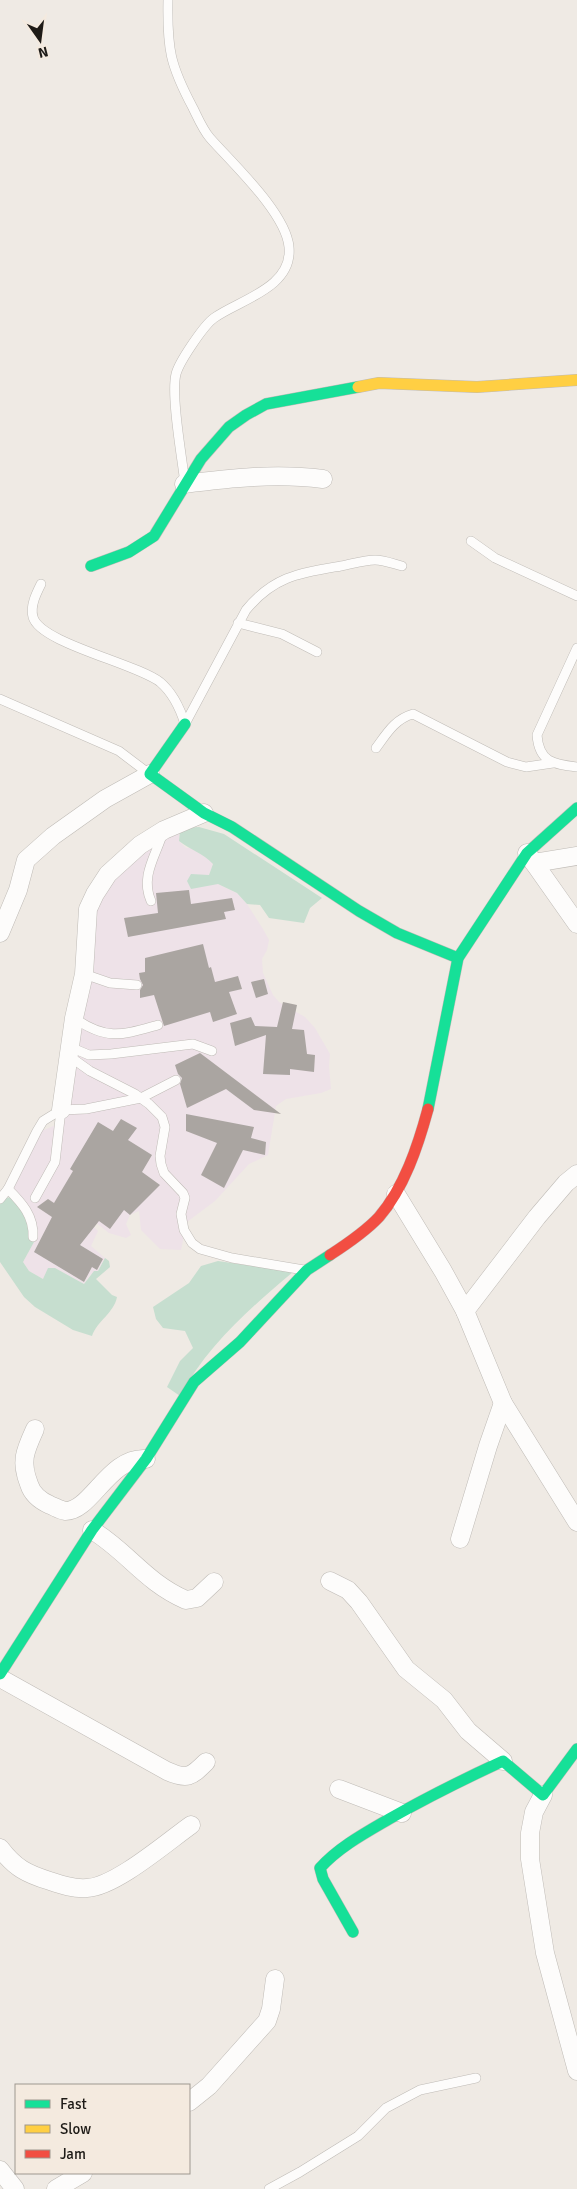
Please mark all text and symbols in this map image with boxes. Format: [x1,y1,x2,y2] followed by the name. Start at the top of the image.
[15,15,65,65] north arrow
[36,43,50,62] text: N
[15,2084,190,2174] legend
[60,2095,87,2113] text: Fast
[60,2120,91,2138] text: Slow
[60,2145,86,2163] text: Jam

